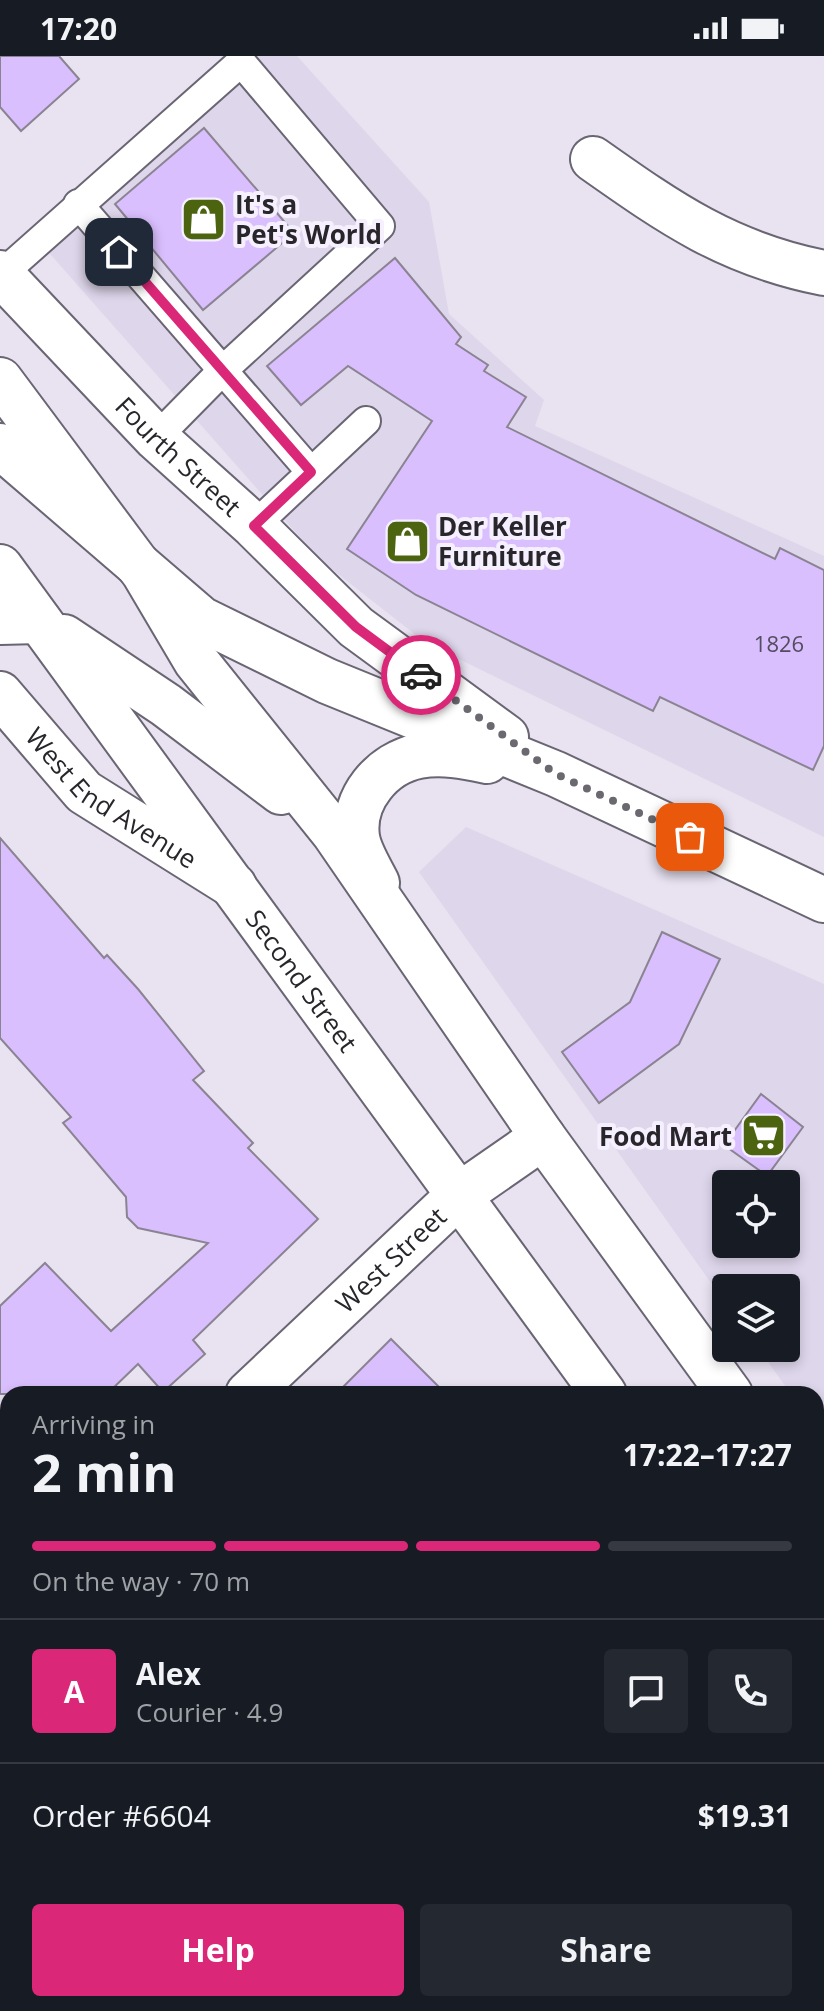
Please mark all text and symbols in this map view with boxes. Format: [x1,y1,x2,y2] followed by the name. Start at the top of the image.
[40,8,117,49] text: 17:20
[235,186,382,252] place label: It's a Pet's World
[180,195,228,243] shop icon: It's a Pet's World
[85,218,153,286] pin
[97,230,141,274] icon: home
[108,388,249,524] street label: Fourth Street
[438,508,567,574] place label: Der Keller Furniture
[383,517,431,565] shop icon: Der Keller Furniture
[754,628,804,658] house number: 1826
[381,635,461,715] courier
[399,653,443,697] icon: car
[18,719,204,876] street label: West End Avenue
[656,803,724,871] pin
[668,815,712,859] icon: bag
[238,902,366,1059] street label: Second Street
[739,1112,787,1160] supermarket icon: Food Mart
[599,1118,732,1154] place label: Food Mart
[712,1170,800,1362] map controls
[712,1170,800,1258] button: locate
[327,1199,454,1321] street label: West Street
[712,1274,800,1362] button: layers
[32,1406,155,1442] text: Arriving in
[623,1434,792,1475] text: 17:22–17:27
[32,1436,176,1507] text: 2 min
[32,1563,250,1599] text: On the way · 70 m
[604,1649,688,1733] button: chat
[708,1649,792,1733] button: phone
[136,1653,201,1694] text: Alex
[64,1671,84,1712] text: A
[136,1694,283,1730] text: Courier · 4.9
[32,1795,211,1836] text: Order #6604
[698,1795,792,1836] text: $19.31
[32,1904,404,1996] button: Help
[420,1904,792,1996] button: Share

